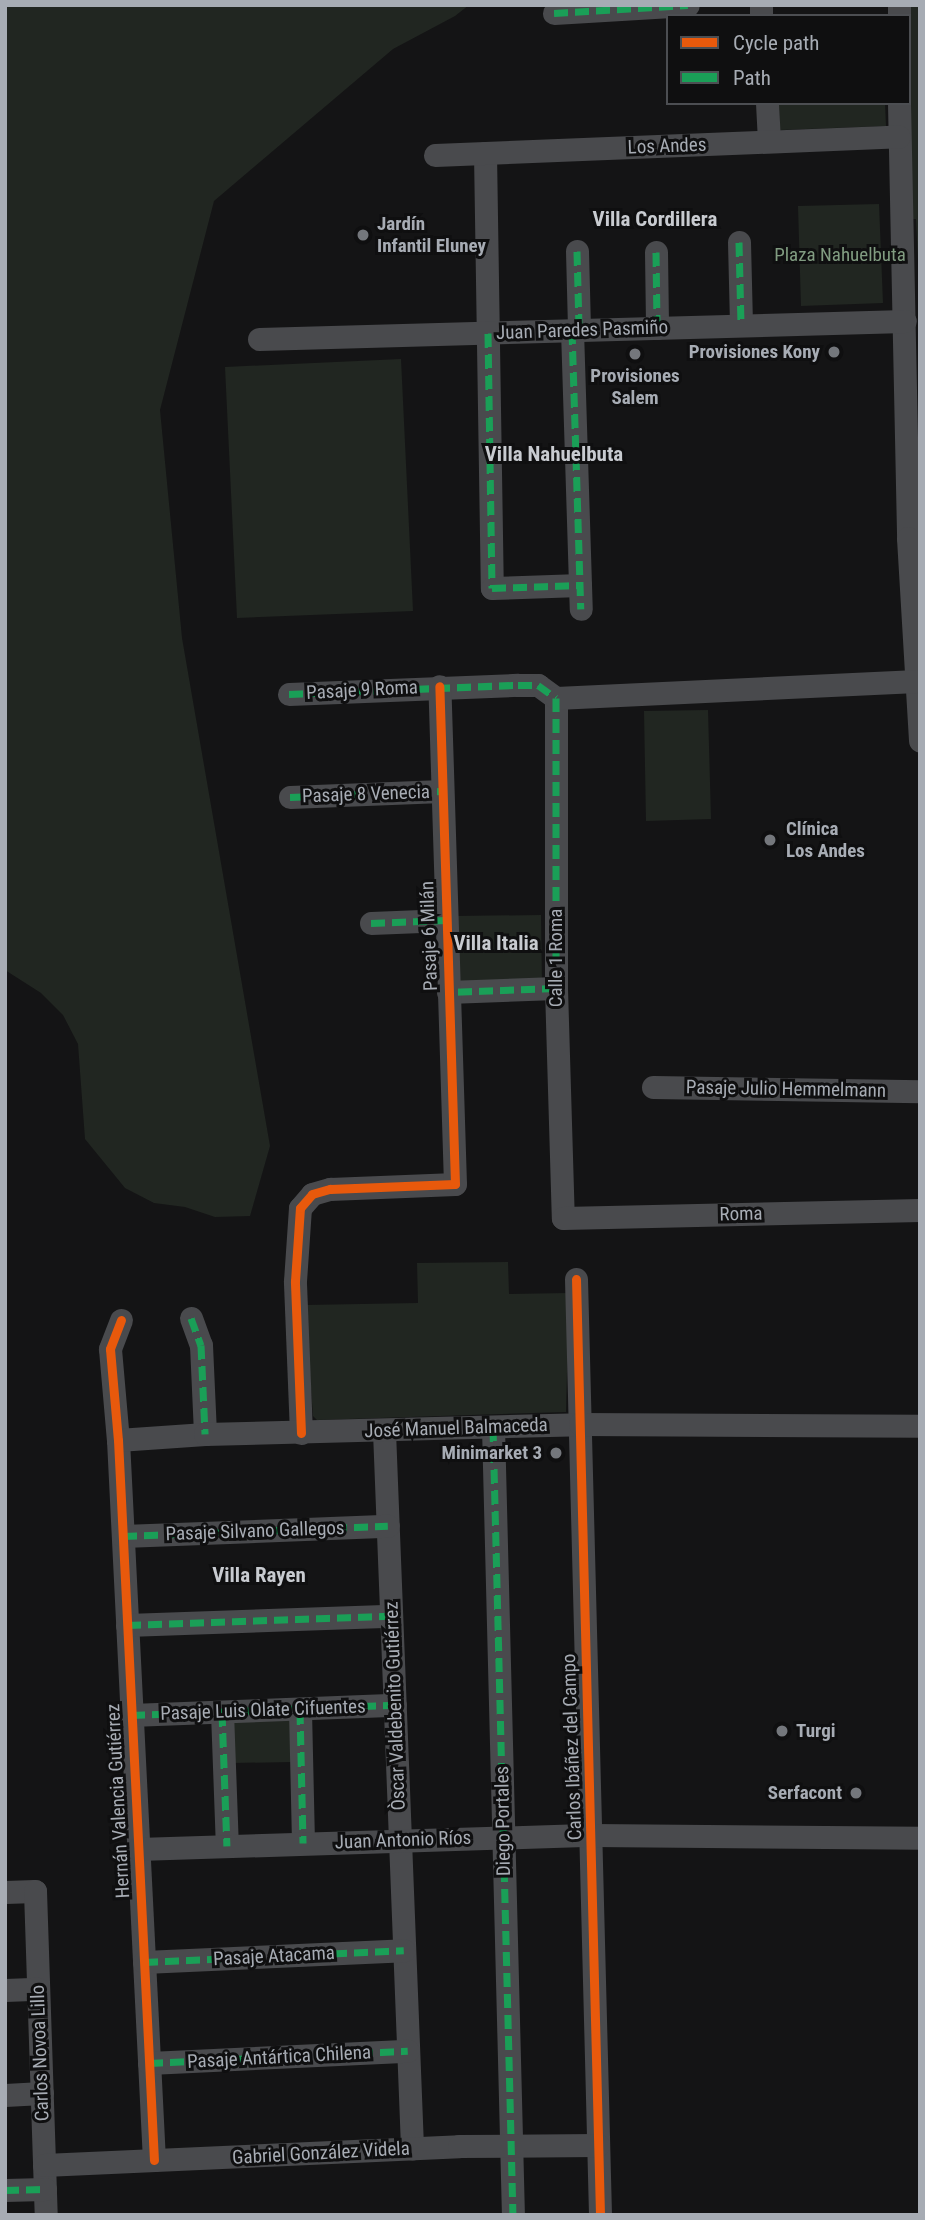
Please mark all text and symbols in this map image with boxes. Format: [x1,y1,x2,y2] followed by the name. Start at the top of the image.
[666,14,911,105] legend
[733,31,819,55] text: Cycle path
[733,66,771,90] text: Path
[627,133,707,159] street label: Los Andes
[593,206,717,232] district label: Villa Cordillera
[377,213,486,257] place label: Jardín Infantil Eluney
[355,227,371,243] marker: Jardín Infantil Eluney
[774,244,906,266] park label: Plaza Nahuelbuta
[496,316,668,344] street label: Juan Paredes Pasmiño
[689,341,820,363] place label: Provisiones Kony
[826,344,842,360] marker: Provisiones Kony
[627,346,643,362] marker: Provisiones Salem
[590,365,680,409] place label: Provisiones Salem
[485,441,623,467] district label: Villa Nahuelbuta
[306,676,418,704] street label: Pasaje 9 Roma
[302,780,430,808] street label: Pasaje 8 Venecia
[786,818,865,862] place label: Clínica Los Andes
[760,830,780,850] marker: Clínica Los Andes
[416,881,442,991] street label: Pasaje 6 Milán
[545,909,567,1007] street label: Calle 1 Roma
[453,930,539,956] district label: Villa Italia
[686,1076,886,1102] street label: Pasaje Julio Hemmelmann
[719,1202,763,1226] street label: Roma
[364,1413,548,1443] street label: José Manuel Balmaceda
[442,1442,542,1464] place label: Minimarket 3
[548,1445,564,1461] marker: Minimarket 3
[165,1516,345,1546] street label: Pasaje Silvano Gallegos
[212,1562,306,1588] district label: Villa Rayen
[380,1601,410,1811] street label: Òscar Valdebenito Gutiérrez
[557,1653,587,1841] street label: Carlos Ibáñez del Campo
[160,1695,366,1725] street label: Pasaje Luis Olate Cifuentes
[102,1703,134,1899] street label: Hernán Valencia Gutiérrez
[796,1720,836,1742] place label: Turgi
[774,1723,790,1739] marker: Turgi
[491,1766,515,1876] street label: Diego Portales
[768,1782,842,1804] place label: Serfacont
[848,1785,864,1801] marker: Serfacont
[334,1826,472,1854] street label: Juan Antonio Ríos
[213,1941,335,1971] street label: Pasaje Atacama
[26,1984,54,2122] street label: Carlos Novoa Lillo
[187,2041,371,2073] street label: Pasaje Antártica Chilena
[232,2137,410,2169] street label: Gabriel González Videla

